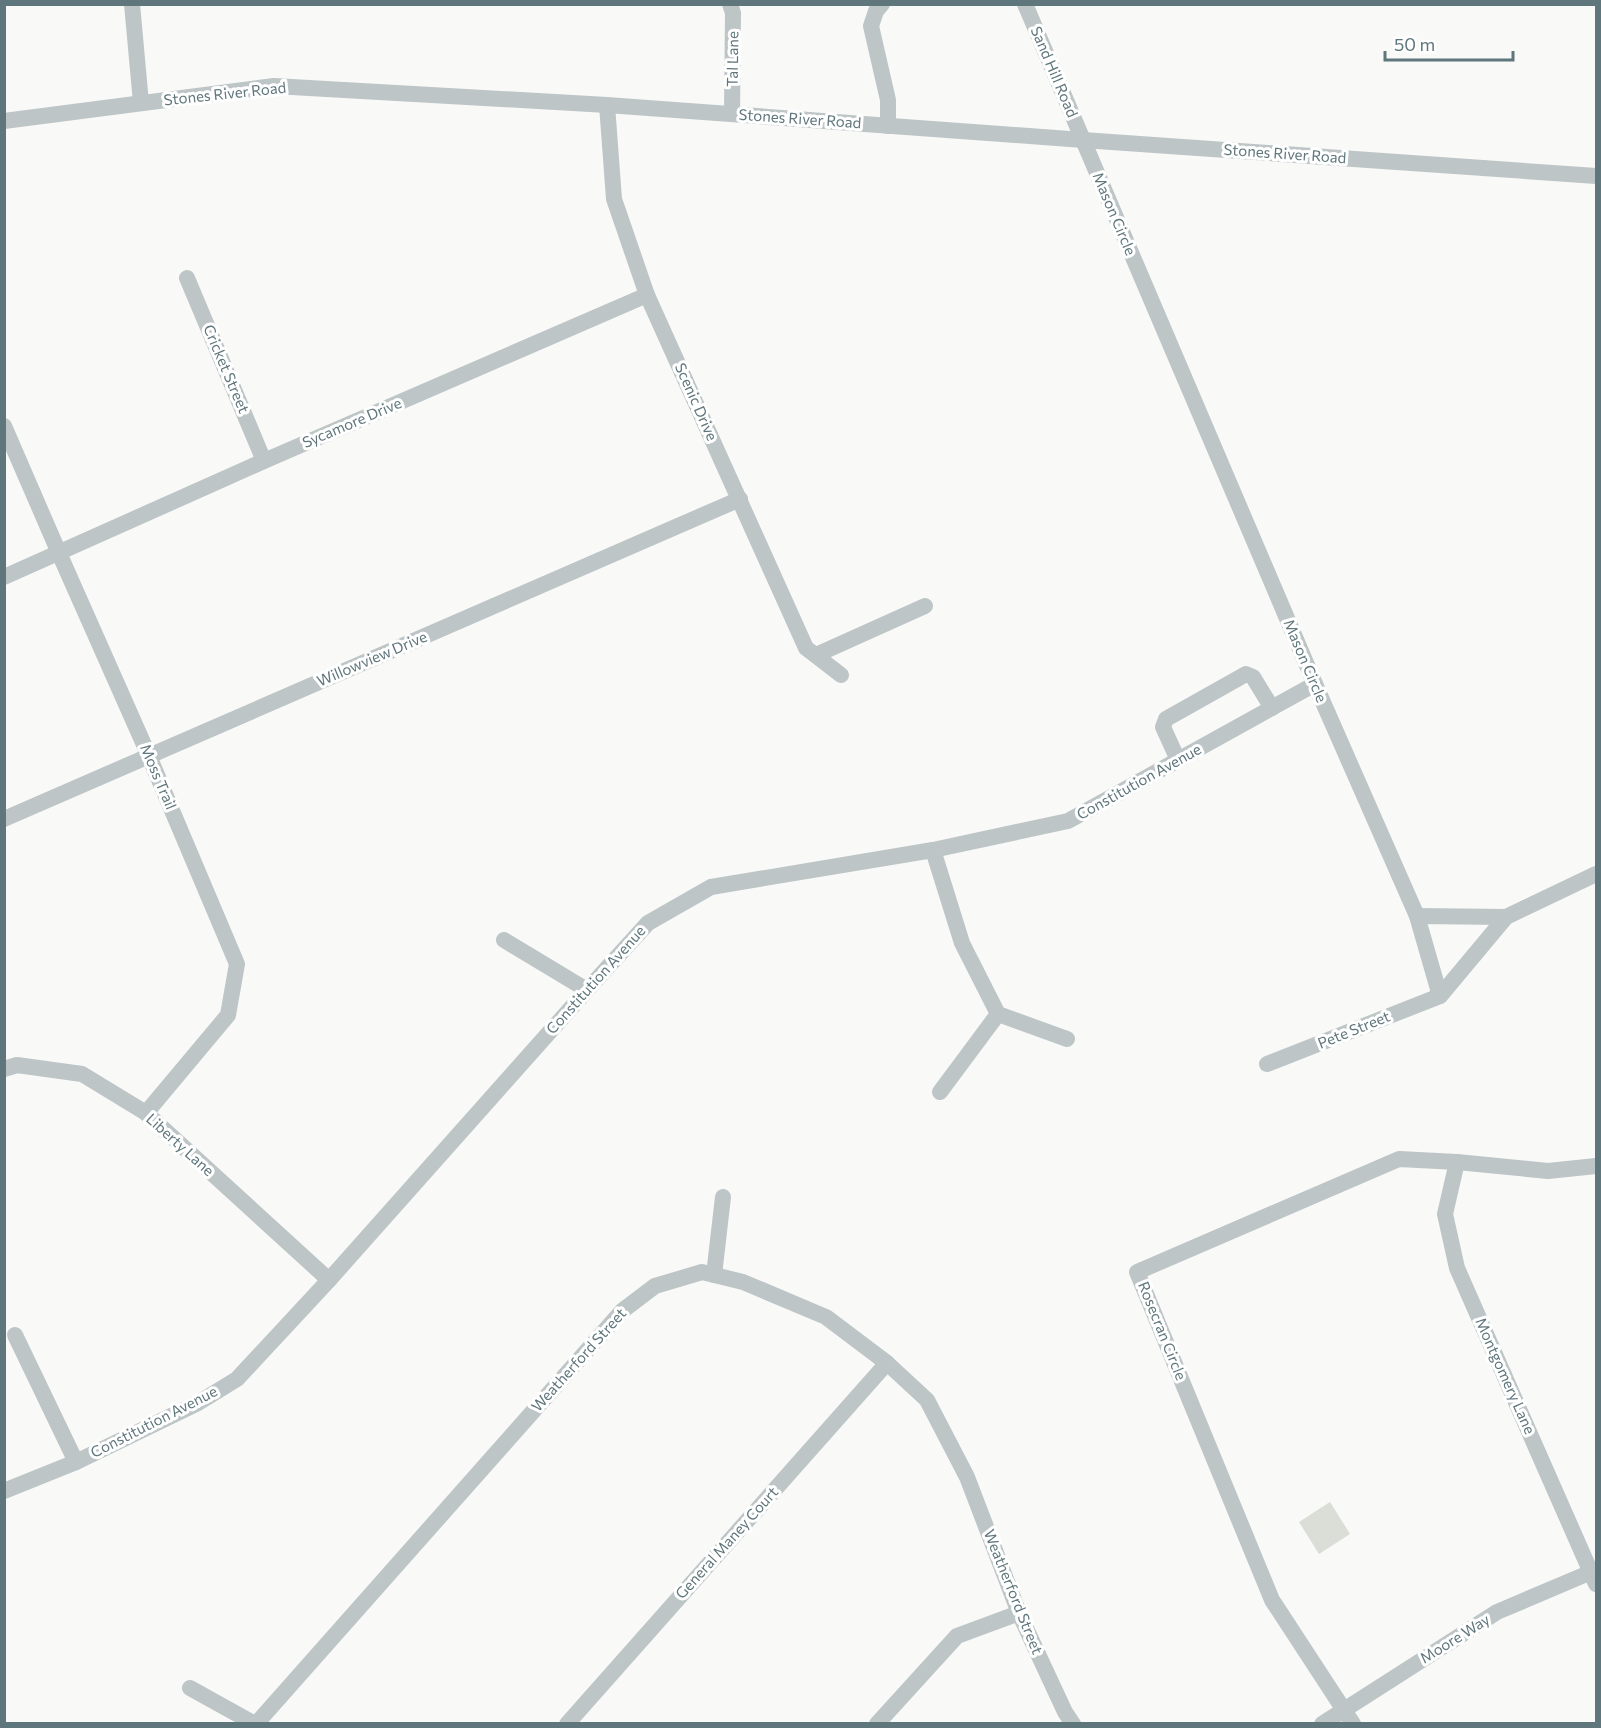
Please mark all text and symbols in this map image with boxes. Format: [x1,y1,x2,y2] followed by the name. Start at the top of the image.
[1028,23,1082,120] street label: Sand Hill Road
[1385,24,1512,62] scale bar
[723,31,741,87] street label: Tal Lane
[1394,33,1435,55] text: 50 m
[163,78,287,108] street label: Stones River Road
[738,105,862,131] street label: Stones River Road
[1223,140,1347,166] street label: Stones River Road
[1089,169,1140,258] street label: Mason Circle
[200,322,254,416] street label: Cricket Street
[672,360,722,443] street label: Scenic Drive
[299,393,404,451] street label: Sycamore Drive
[1280,616,1331,705] street label: Mason Circle
[314,627,429,689] street label: Willowview Drive
[1073,739,1204,823] street label: Constitution Avenue
[137,741,181,812] street label: Moss Trail
[542,921,649,1037] street label: Constitution Avenue
[1315,1006,1392,1052] street label: Pete Street
[143,1109,218,1179] street label: Liberty Lane
[1135,1279,1191,1383] street label: Rosecran Circle
[527,1304,629,1415] street label: Weatherford Street
[1472,1315,1540,1437] street label: Montgomery Lane
[87,1381,220,1461] street label: Constitution Avenue
[671,1483,781,1602] street label: General Maney Court
[981,1527,1047,1657] street label: Weatherford Street
[1416,1610,1493,1667] street label: Moore Way

